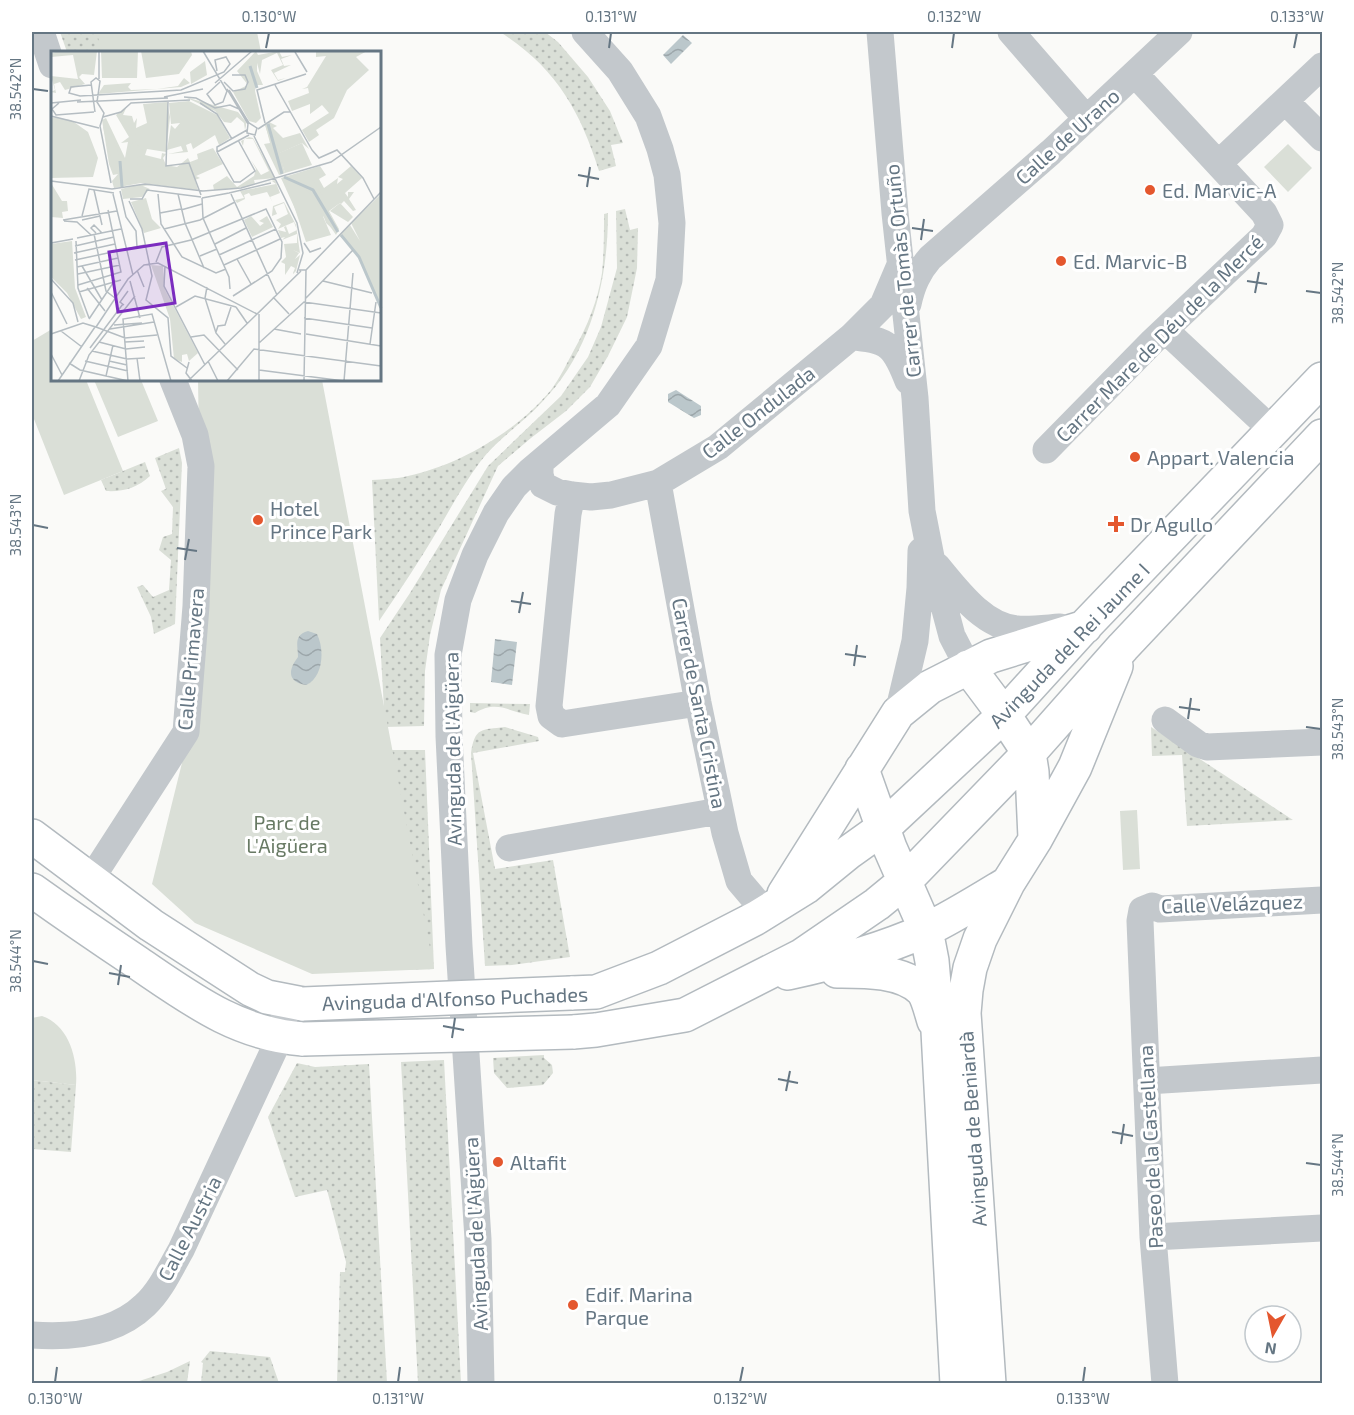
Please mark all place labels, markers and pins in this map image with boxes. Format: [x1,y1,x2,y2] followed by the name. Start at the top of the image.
[1162,178,1277,202] place label: Ed. Marvic-A
[1143,183,1157,197] marker: Ed. Marvic-A
[1073,249,1188,273] place label: Ed. Marvic-B
[1054,254,1068,268] marker: Ed. Marvic-B
[1147,445,1294,469] place label: Appart. Valencia
[1128,450,1142,464] marker: Appart. Valencia
[270,496,372,543] place label: Hotel Prince Park
[1130,512,1213,536] place label: Dr Agullo
[251,513,265,527] marker: Hotel Prince Park
[1107,515,1125,533] marker: Dr Agullo
[510,1150,567,1174] place label: Altafit
[491,1155,505,1169] marker: Altafit
[585,1282,693,1329] place label: Edif. Marina Parque
[566,1298,580,1312] marker: Edif. Marina Parque

